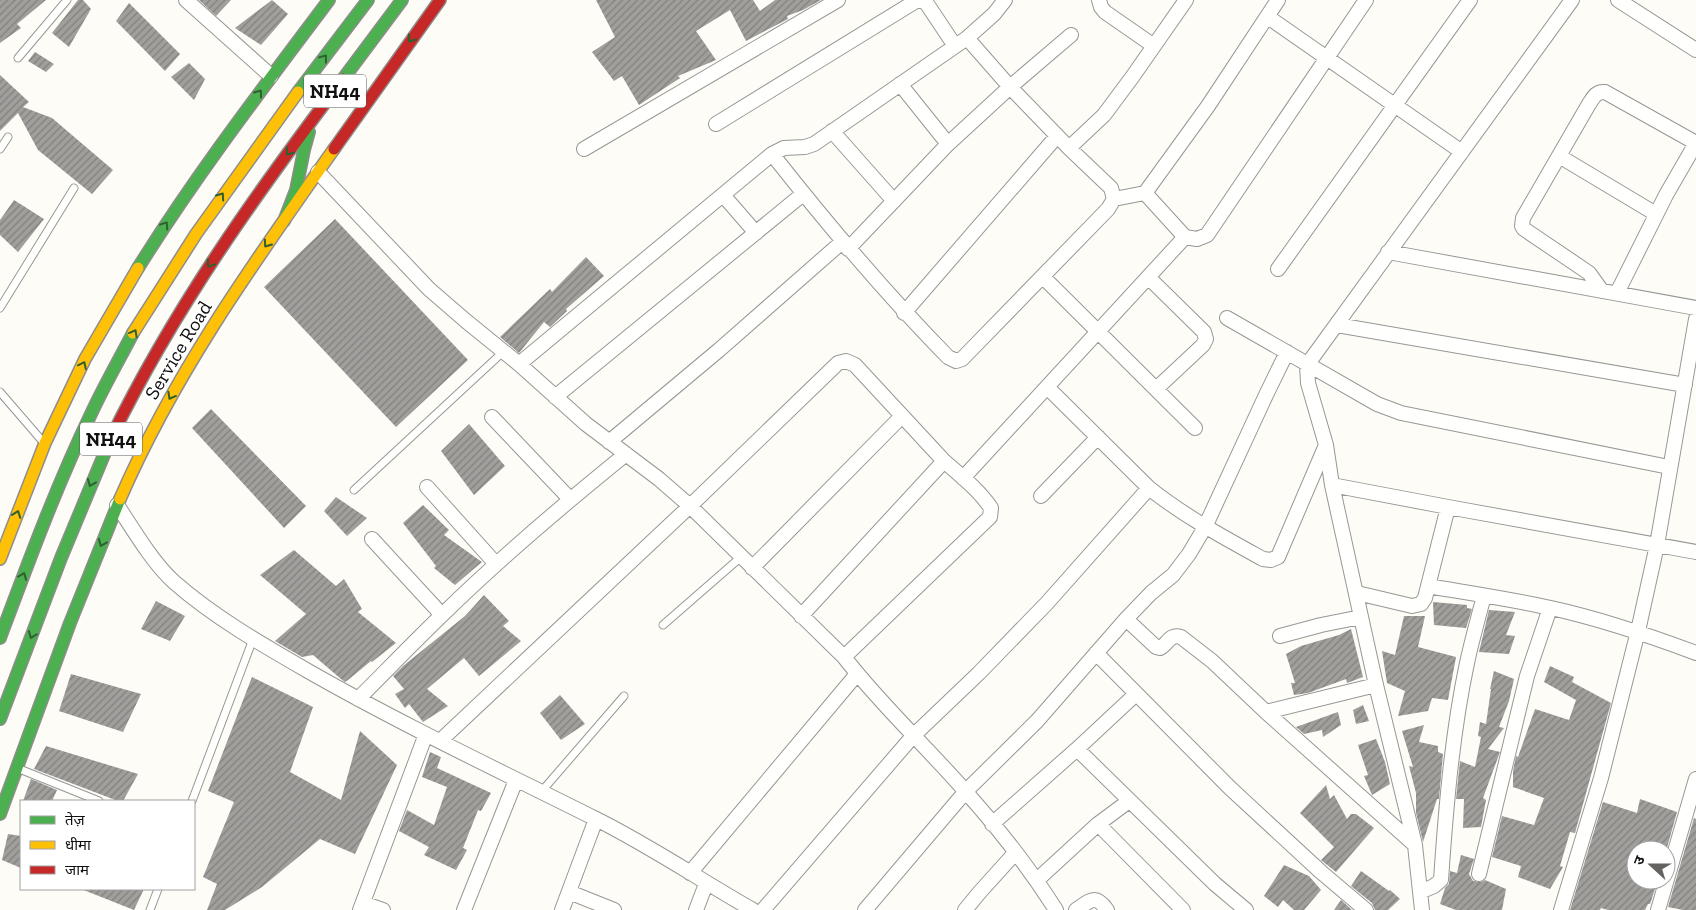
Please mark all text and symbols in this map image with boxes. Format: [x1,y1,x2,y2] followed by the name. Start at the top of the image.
[408,33,417,43] one-way arrow
[318,54,327,64] one-way arrow
[304,74,366,108] road number: NH44
[253,89,262,99] one-way arrow
[287,146,295,155] one-way arrow
[215,192,224,201] one-way arrow
[159,222,169,231] one-way arrow
[264,238,273,248] one-way arrow
[207,258,216,268] one-way arrow
[139,296,217,404] street label: Service Road
[128,329,138,338] one-way arrow
[76,361,87,370] one-way arrow
[168,391,178,400] one-way arrow
[80,422,142,456] road number: NH44
[87,479,97,487] one-way arrow
[11,510,21,518] one-way arrow
[97,538,108,547] one-way arrow
[17,572,27,581] one-way arrow
[28,630,38,639] one-way arrow
[20,800,195,890] legend
[65,811,86,829] text: तेज़
[65,836,92,854] text: धीमा
[1626,840,1676,890] north arrow
[1630,853,1649,867] text: उ
[65,861,90,879] text: जाम

